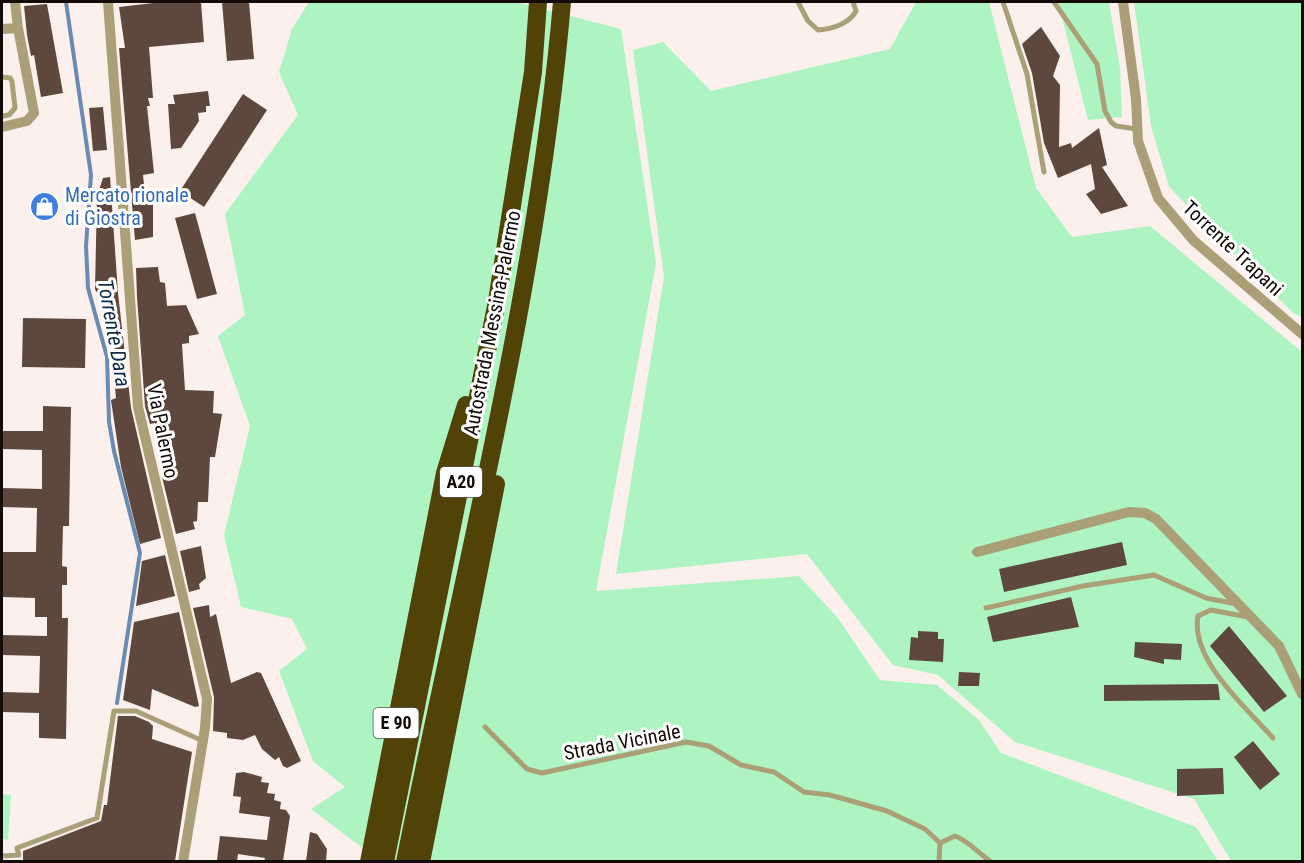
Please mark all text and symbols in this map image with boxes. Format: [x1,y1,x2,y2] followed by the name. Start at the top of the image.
[65,183,189,230] place label: Mercato rionale di Giostra
[28,190,60,222] shop icon: Mercato rionale di Giostra
[1178,195,1288,301] street label: Torrente Trapani
[458,209,526,437] street label: Autostrada Messina-Palermo
[93,277,135,389] water label: Torrente Dara
[142,382,184,480] street label: Via Palermo
[440,467,482,497] road number: A20
[374,708,418,738] road number: E 90
[562,719,682,765] street label: Strada Vicinale

